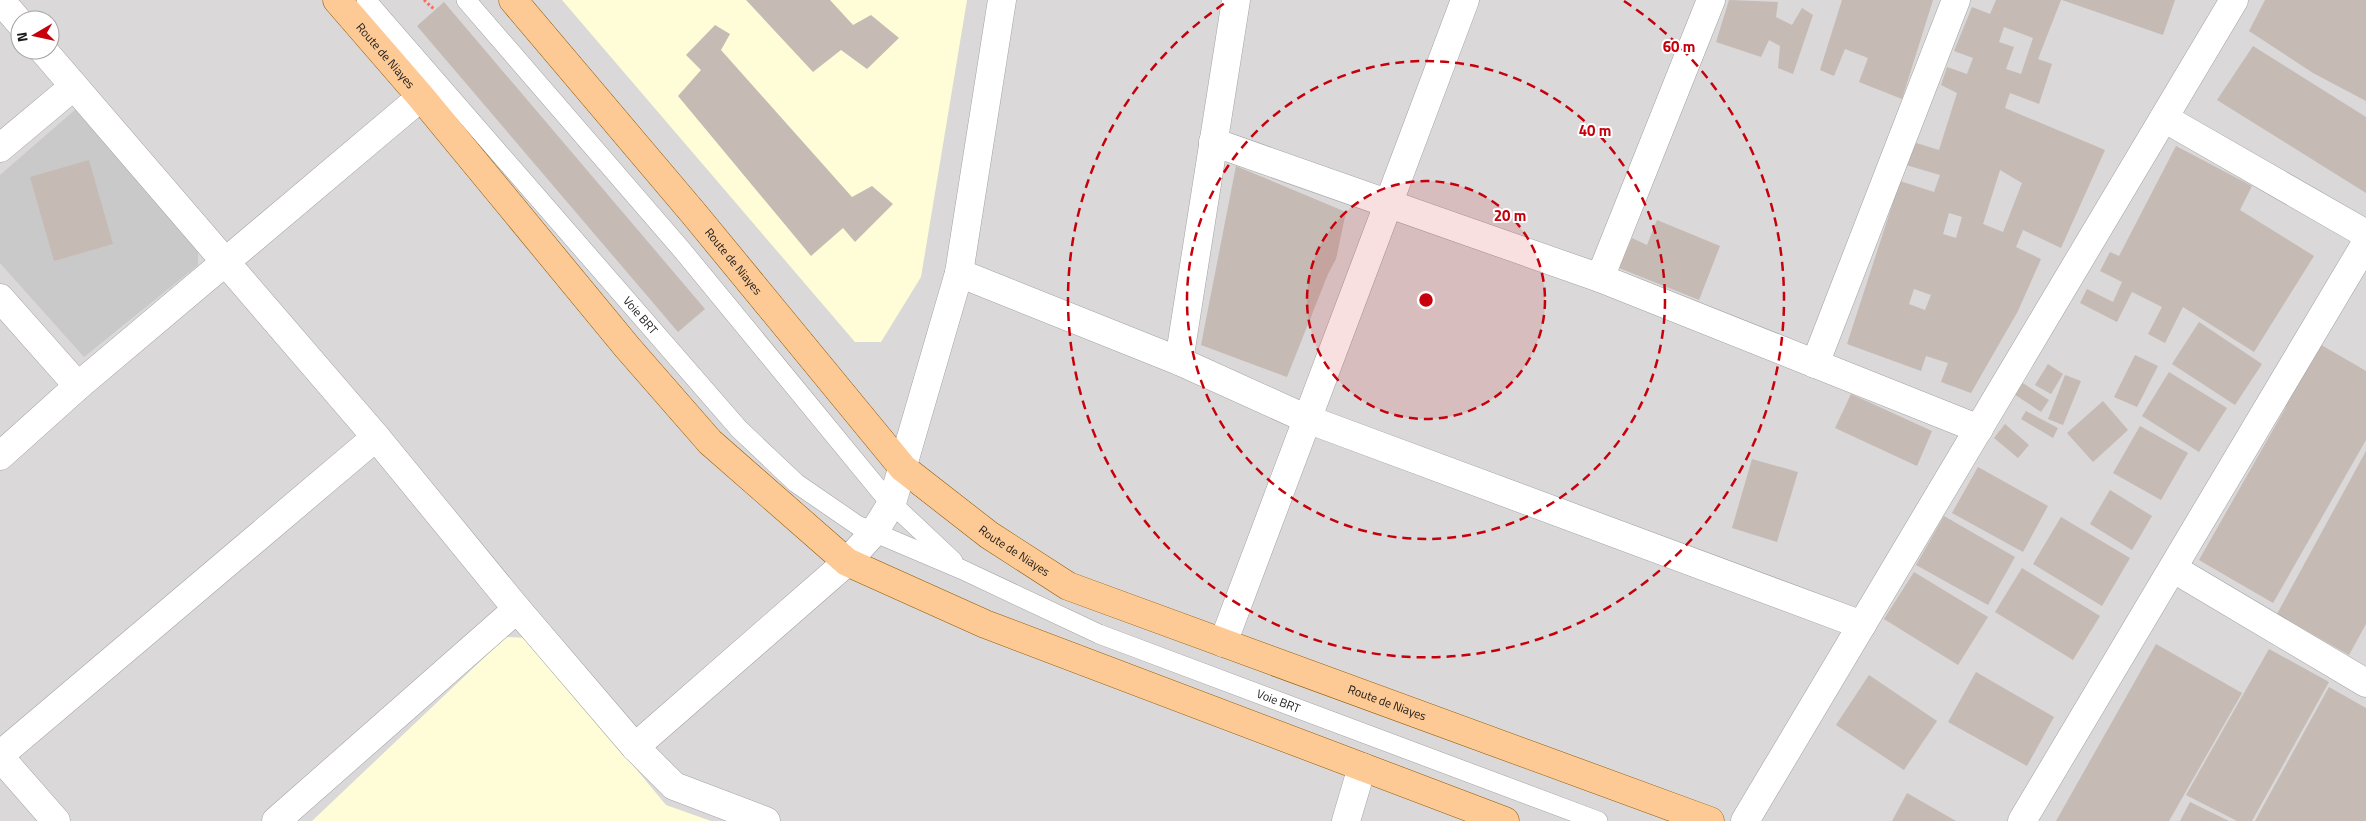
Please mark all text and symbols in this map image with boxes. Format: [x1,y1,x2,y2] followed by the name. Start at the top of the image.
[10,10,60,60] north arrow
[352,18,420,93] street label: Route de Niayes
[11,31,33,44] text: N
[1663,35,1695,58] text: 60 m
[1579,119,1611,142] text: 40 m
[1494,204,1526,227] text: 20 m
[700,224,767,299] street label: Route de Niayes
[1417,291,1435,309] centre of rings
[619,292,663,339] street label: Voie BRT
[975,520,1054,581] street label: Route de Niayes
[1345,679,1429,725] street label: Route de Niayes
[1254,684,1304,718] street label: Voie BRT

